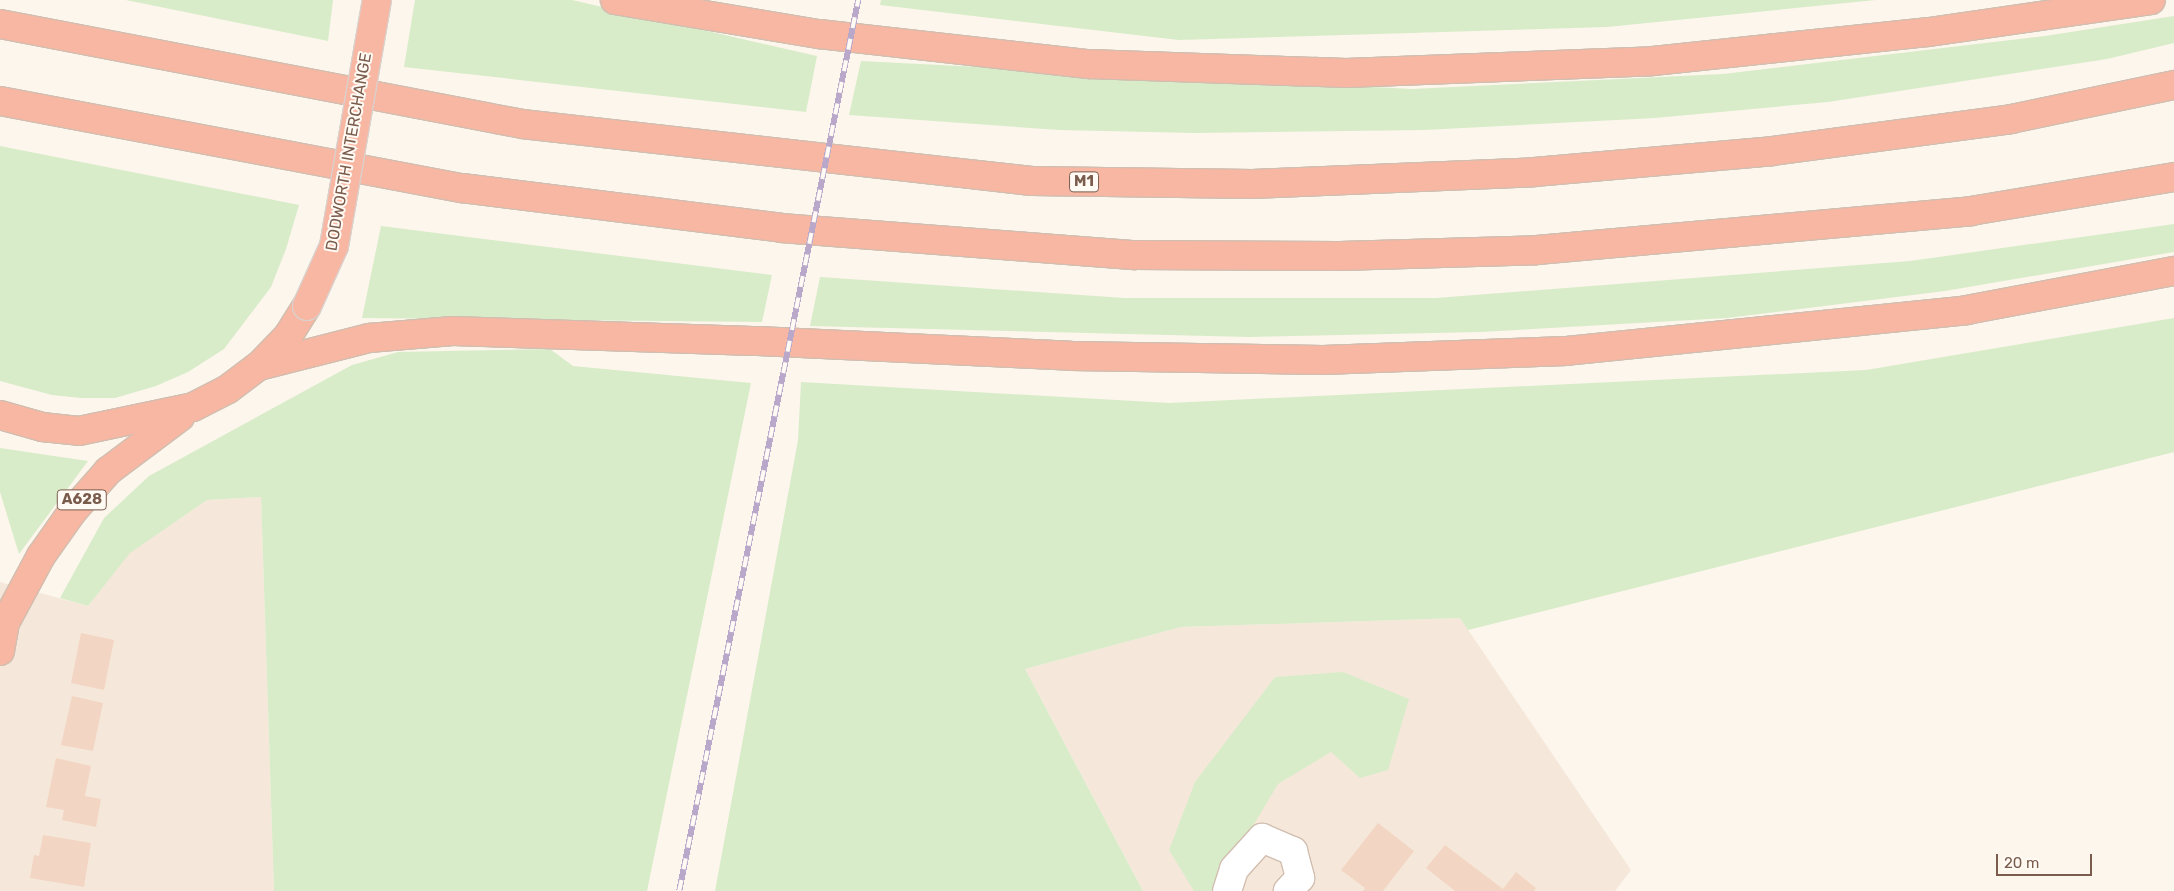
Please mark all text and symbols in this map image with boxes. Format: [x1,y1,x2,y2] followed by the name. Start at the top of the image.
[322,52,376,252] street label: DODWORTH INTERCHANGE
[1069,170,1099,194] road number: M1
[56,488,108,512] road number: A628
[1999,844,2095,876] scale bar
[2004,854,2039,872] text: 20 m

